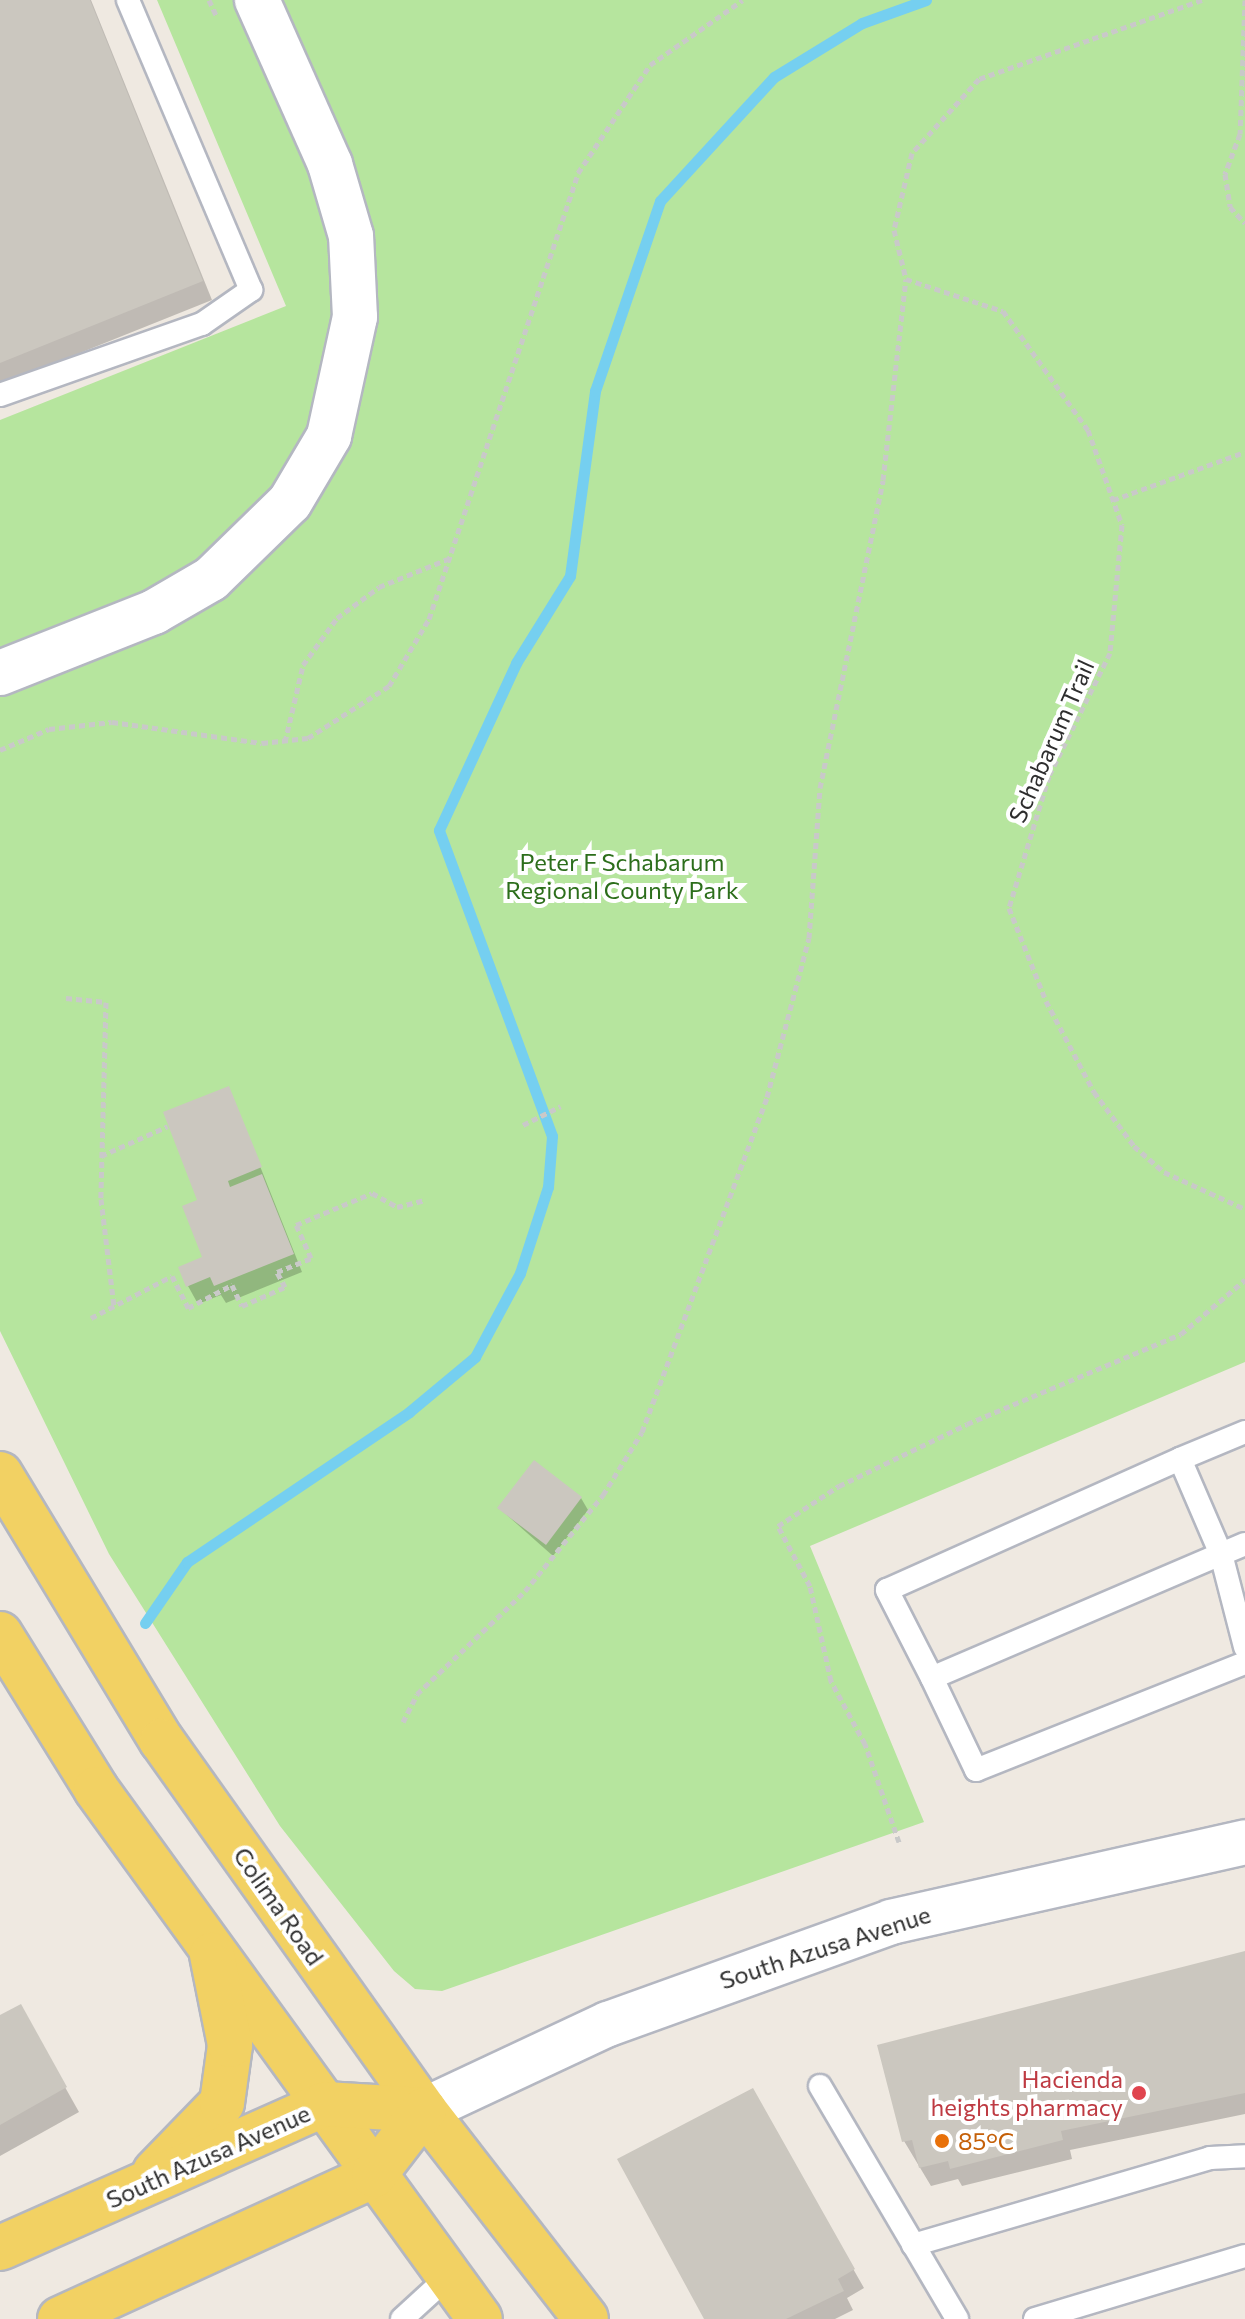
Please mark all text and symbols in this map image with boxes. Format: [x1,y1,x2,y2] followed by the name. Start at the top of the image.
[1002,655,1100,827] street label: Schabarum Trail
[505,848,739,904] park label: Peter F Schabarum Regional County Park
[228,1842,330,1970] street label: Colima Road
[716,1899,934,1995] street label: South Azusa Avenue
[930,2065,1123,2121] place label: Hacienda heights pharmacy
[1130,2084,1148,2102] marker: Hacienda heights pharmacy
[102,2098,314,2214] street label: South Azusa Avenue
[958,2127,1014,2155] place label: 85°C
[933,2132,951,2150] marker: 85°C

